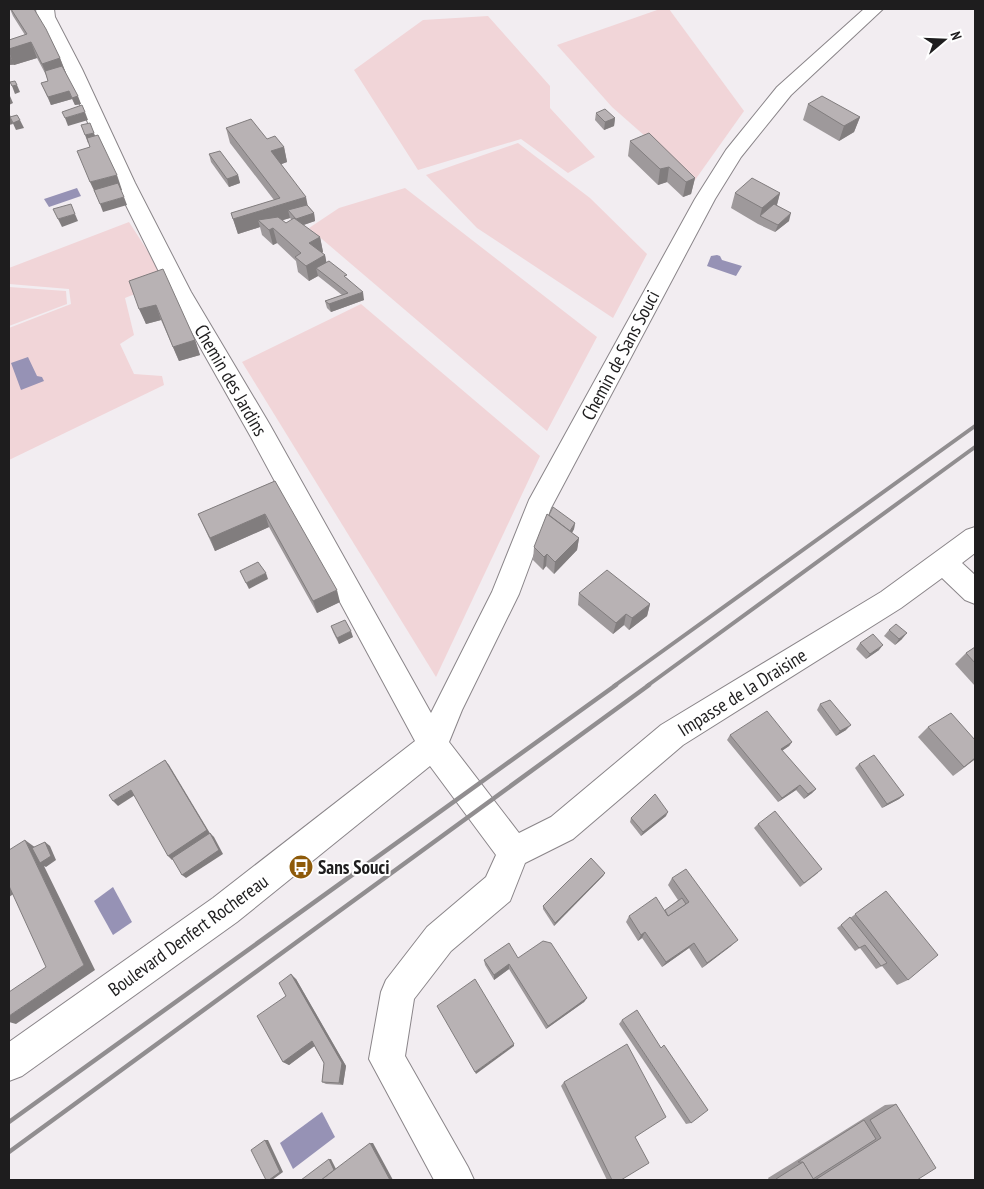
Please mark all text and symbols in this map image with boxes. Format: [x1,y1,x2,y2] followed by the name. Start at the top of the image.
[919,15,969,65] north arrow
[947,29,966,42] text: N
[576,286,664,424] street label: Chemin de Sans Souci
[189,320,273,440] street label: Chemin des Jardins
[673,643,811,741] street label: Impasse de la Draisine
[288,854,314,880] bus stop icon: Sans Souci
[318,855,389,879] place label: Sans Souci
[103,869,273,1001] street label: Boulevard Denfert Rochereau

